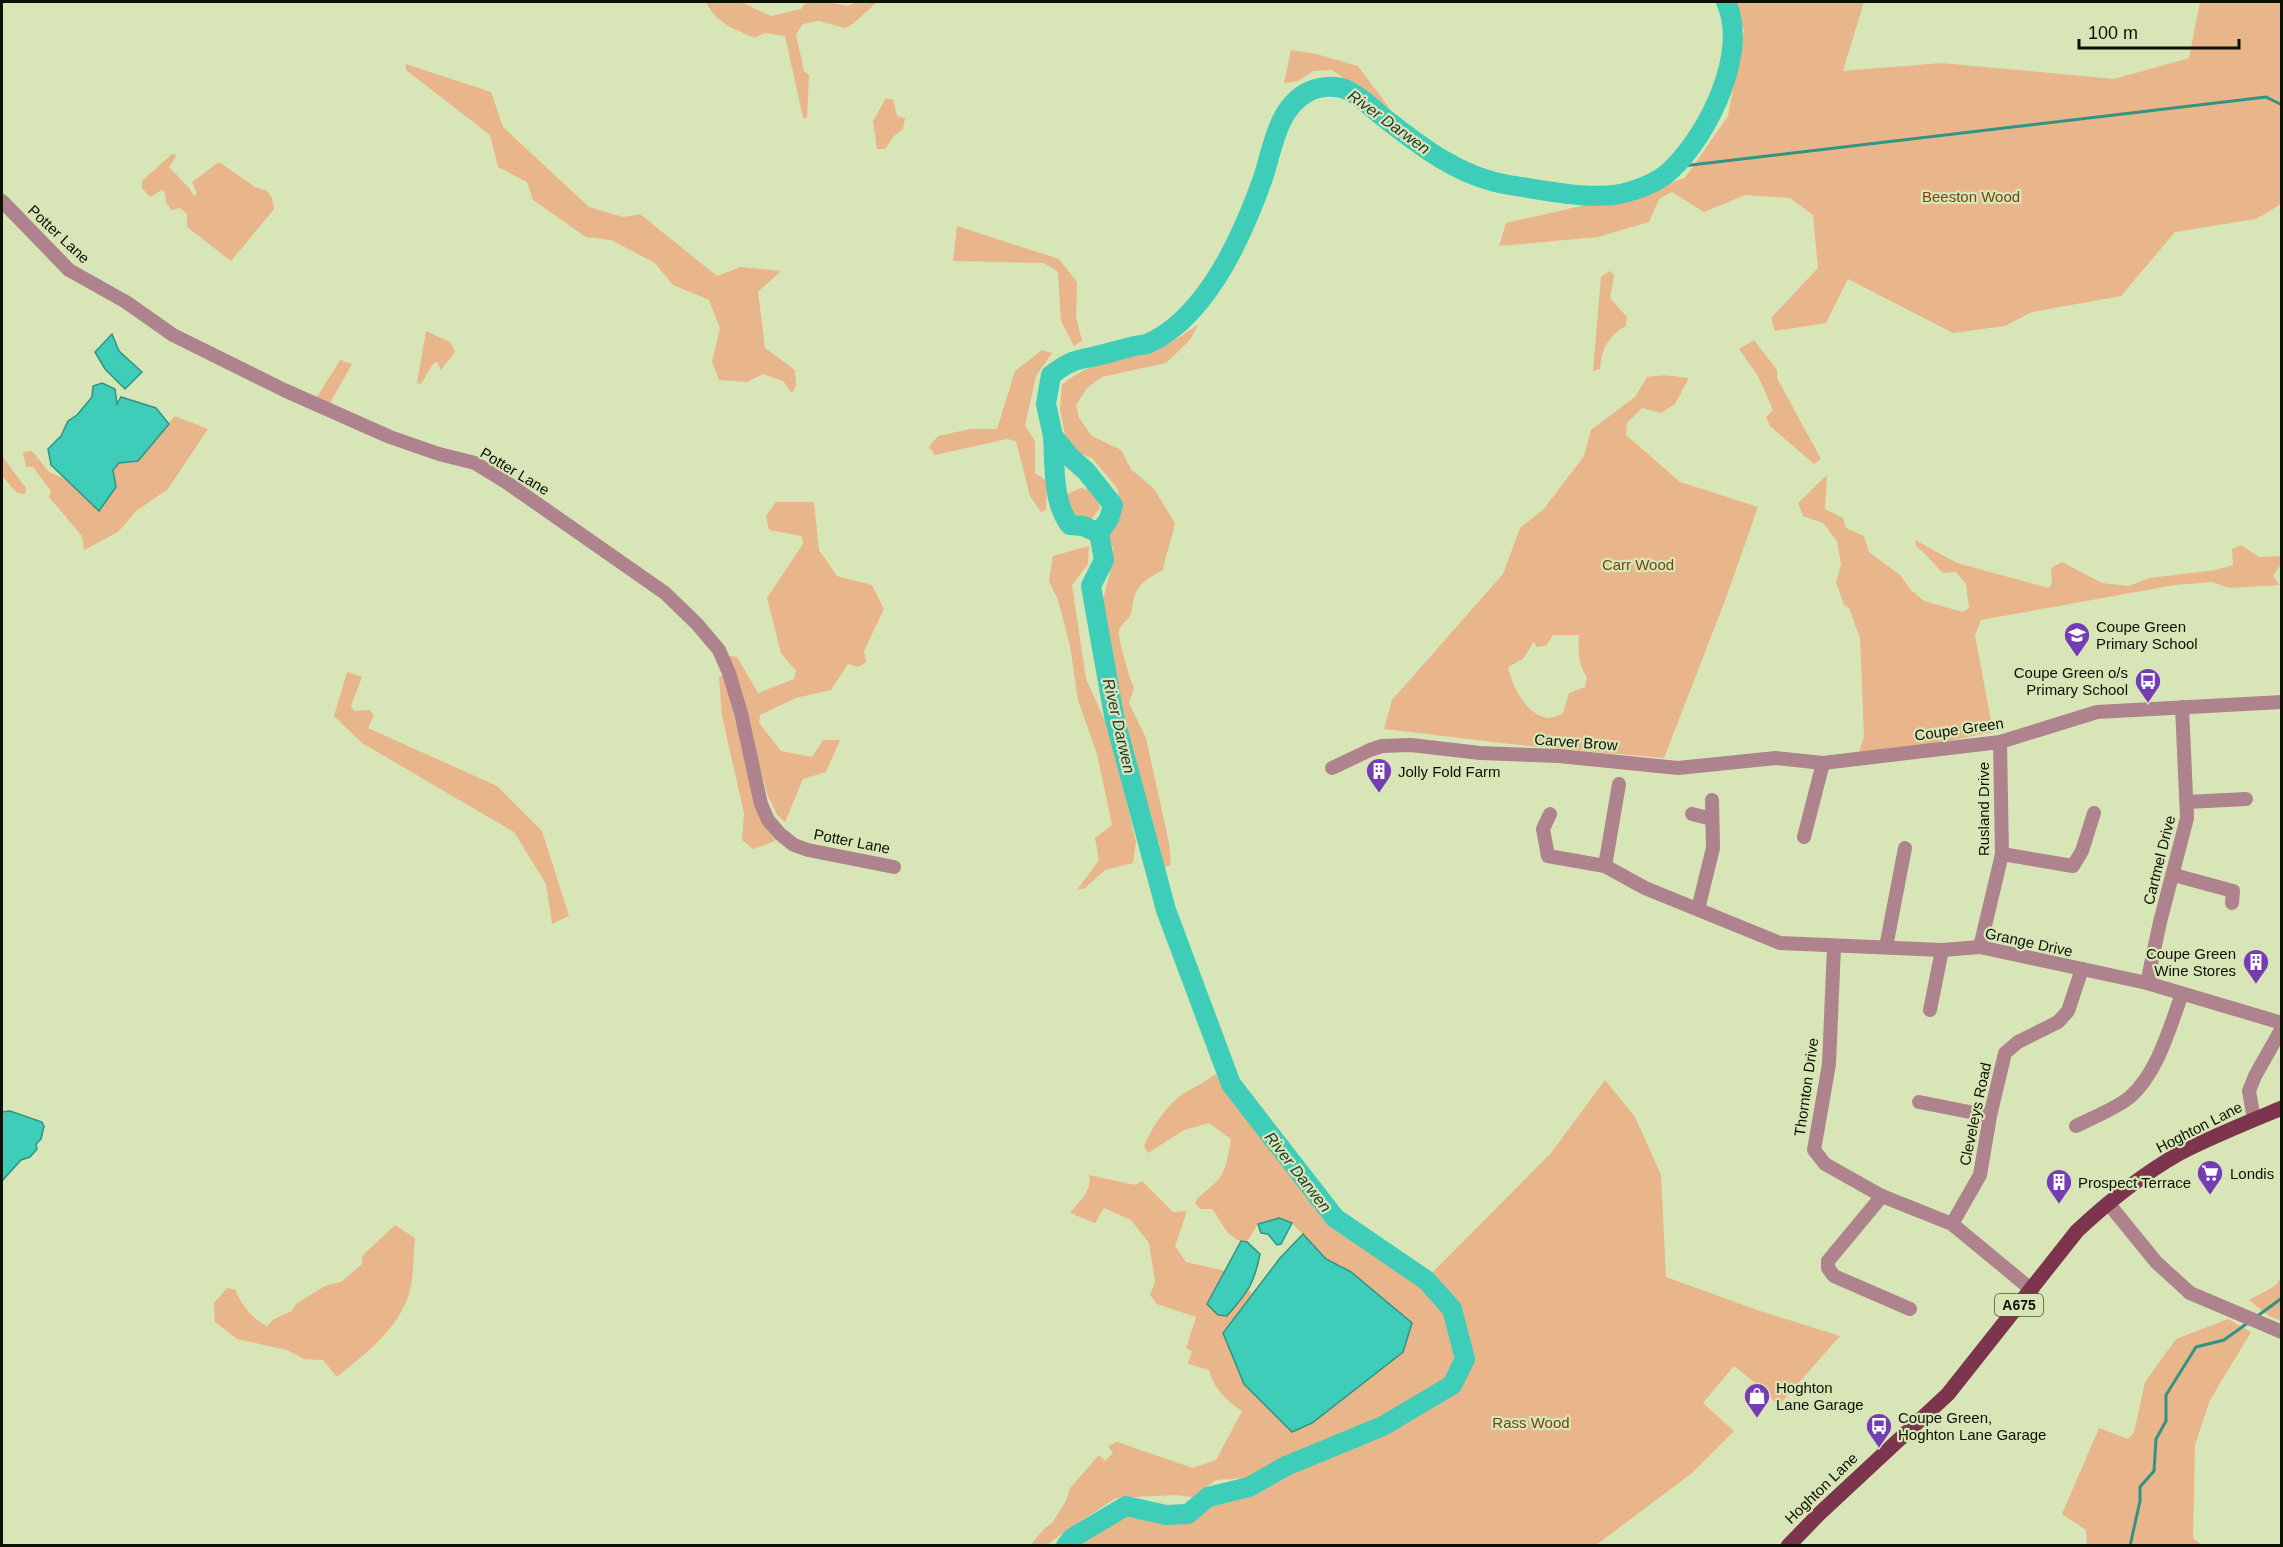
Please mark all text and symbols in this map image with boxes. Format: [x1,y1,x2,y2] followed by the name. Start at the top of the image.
[2079,12,2240,50] scale bar
[2088,23,2138,43] text: 100 m
[1345,87,1433,157] water label: River Darwen
[1922,188,2020,205] park label: Beeston Wood
[25,201,93,267] street label: Potter Lane
[477,444,553,498] street label: Potter Lane
[1602,556,1674,573] park label: Carr Wood
[2096,618,2198,652] place label: Coupe Green Primary School
[2062,620,2092,658] school or university icon: Coupe Green Primary School
[2014,664,2128,698] place label: Coupe Green o/s Primary School
[2133,666,2163,704] bus stop icon: Coupe Green o/s Primary School
[1100,677,1138,775] water label: River Darwen
[1913,714,2005,744] street label: Coupe Green
[1534,731,1618,753] street label: Carver Brow
[1364,756,1394,794] building icon: Jolly Fold Farm
[1975,762,1992,856] street label: Rusland Drive
[1398,763,1501,780] place label: Jolly Fold Farm
[2140,813,2178,907] street label: Cartmel Drive
[812,825,892,857] street label: Potter Lane
[1984,924,2074,960] street label: Grange Drive
[2146,945,2236,979] place label: Coupe Green Wine Stores
[2241,947,2271,985] building icon: Coupe Green Wine Stores
[1791,1037,1821,1137] street label: Thornton Drive
[1956,1061,1994,1167] street label: Cleveleys Road
[2153,1098,2245,1156] street label: Hoghton Lane
[1261,1129,1335,1215] water label: River Darwen
[2195,1158,2225,1196] supermarket icon: Londis
[2230,1165,2274,1182] place label: Londis
[2044,1167,2074,1205] building icon: Prospect Terrace
[2078,1174,2191,1191] place label: Prospect Terrace
[1995,1294,2043,1316] road number: A675
[1776,1379,1864,1413] place label: Hoghton Lane Garage
[1742,1381,1772,1419] shop icon: Hoghton Lane Garage
[1898,1409,2046,1443] place label: Coupe Green, Hoghton Lane Garage
[1864,1411,1894,1449] bus stop icon: Coupe Green, Hoghton Lane Garage
[1492,1414,1570,1431] park label: Rass Wood
[1781,1449,1861,1527] street label: Hoghton Lane

